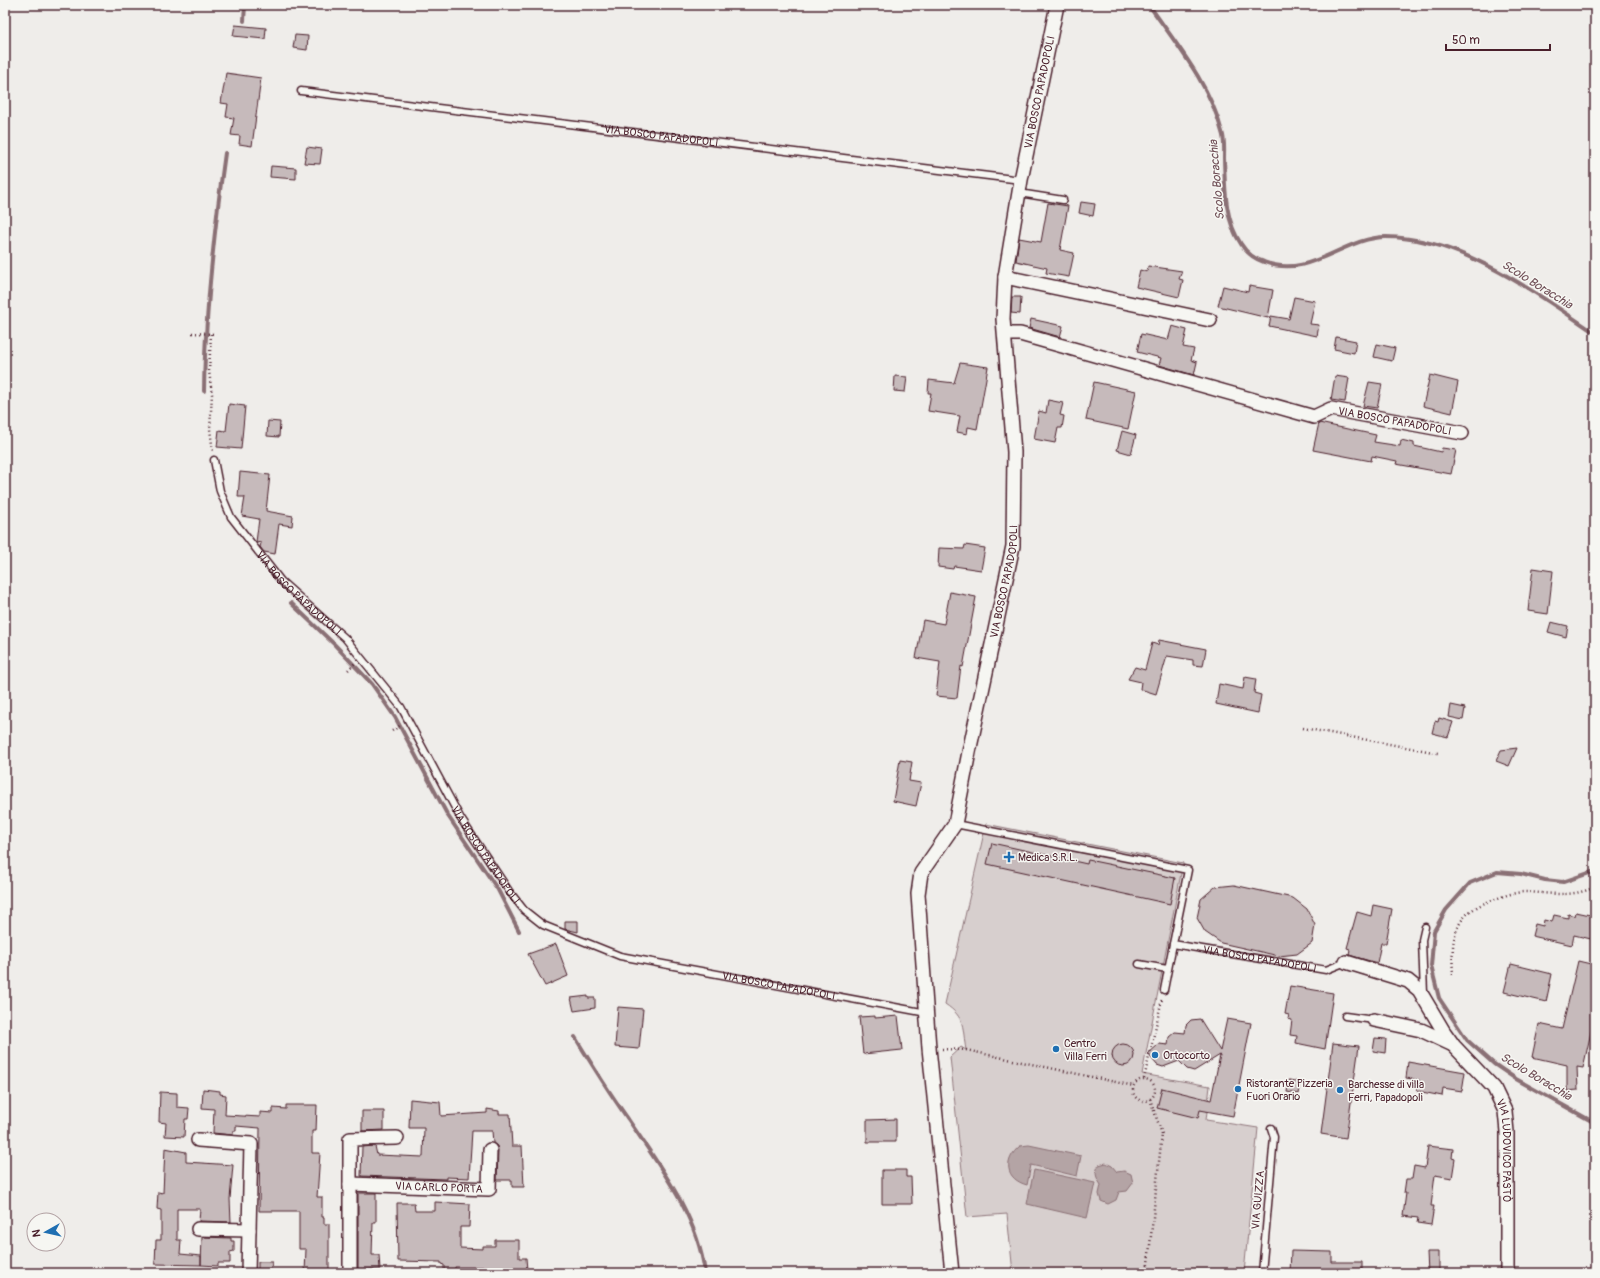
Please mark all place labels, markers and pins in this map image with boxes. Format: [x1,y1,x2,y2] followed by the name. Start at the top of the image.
[1003,851,1015,863] marker: Medica S.R.L.
[1018,851,1078,864] place label: Medica S.R.L.
[1064,1037,1107,1063] place label: Centro Villa Ferri
[1051,1044,1061,1054] marker: Centro Villa Ferri
[1163,1049,1210,1062] place label: Ortocorto
[1150,1050,1160,1060] marker: Ortocorto
[1246,1077,1333,1103] place label: Ristorante Pizzeria Fuori Orario
[1348,1078,1424,1104] place label: Barchesse di villa Ferri, Papadopoli
[1233,1084,1243,1094] marker: Ristorante Pizzeria Fuori Orario
[1335,1085,1345,1095] marker: Barchesse di villa Ferri, Papadopoli

